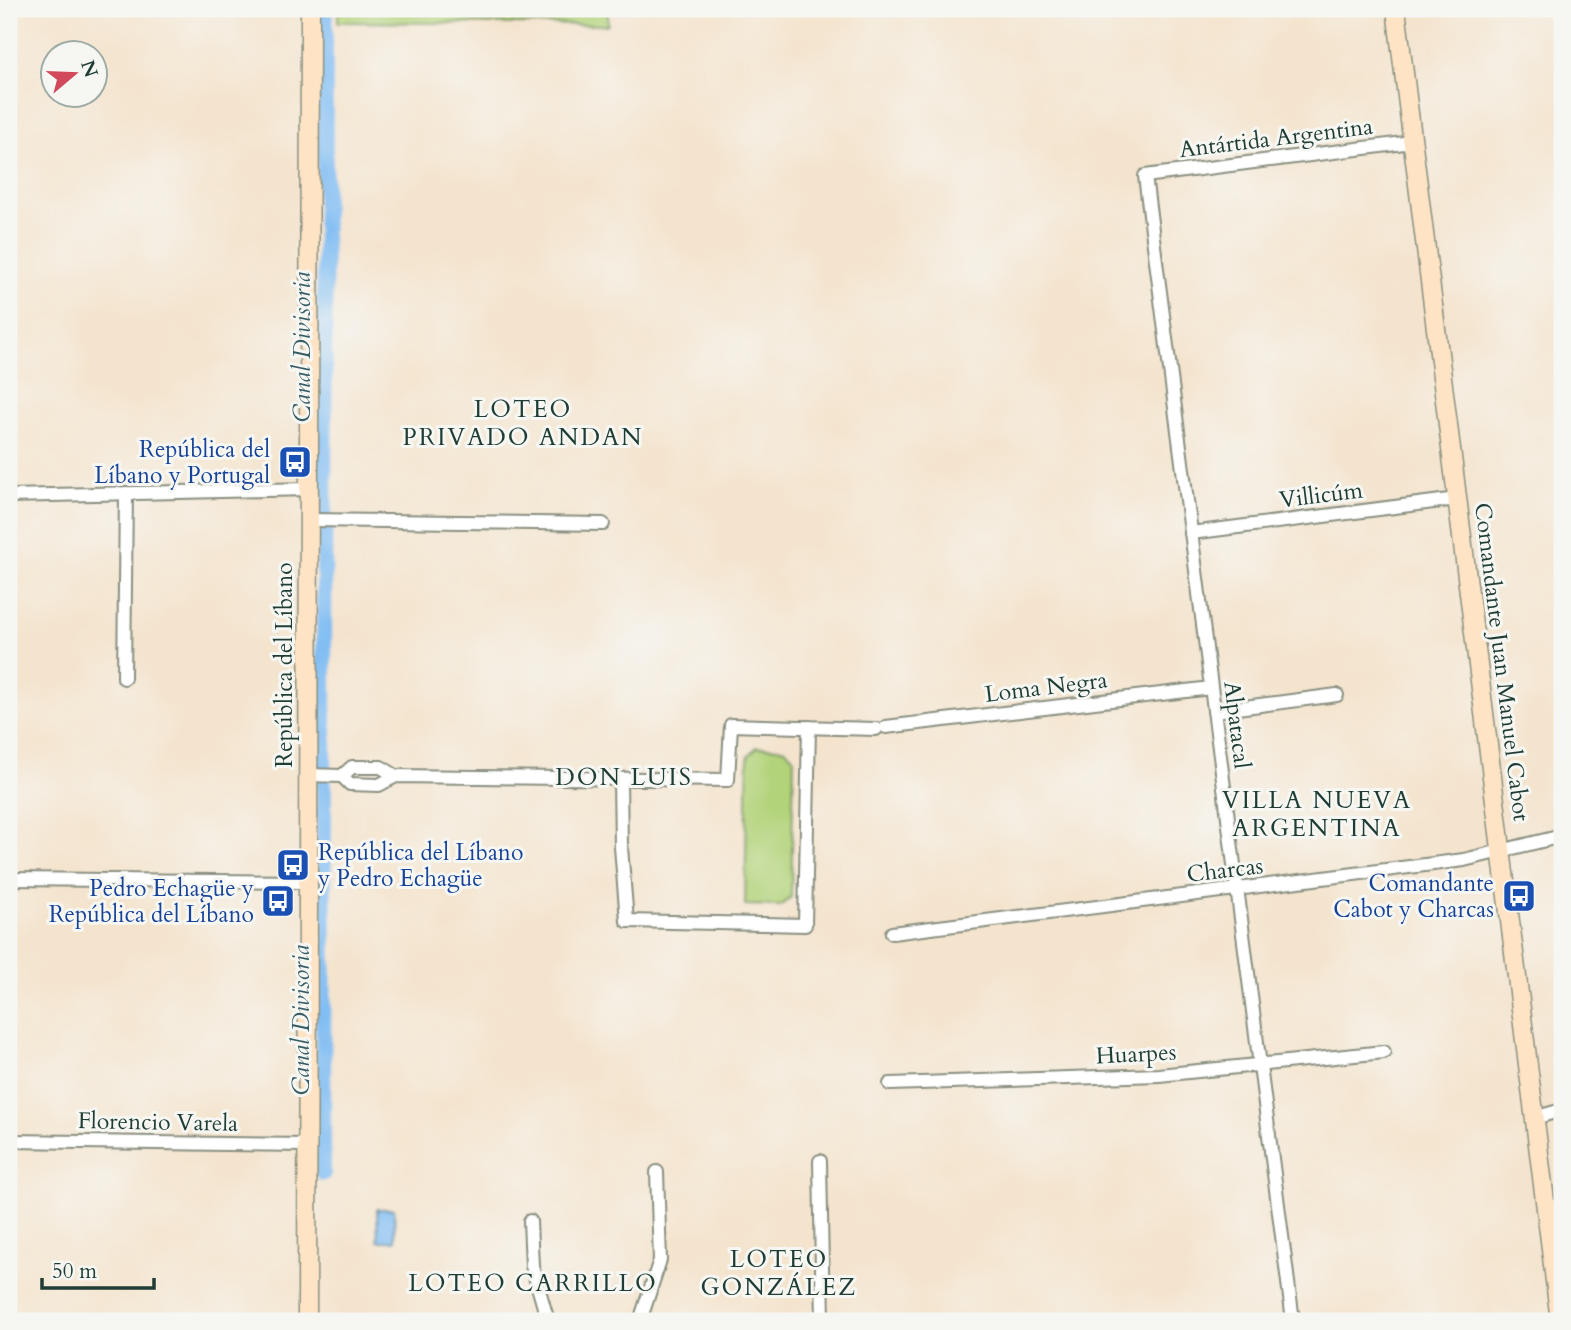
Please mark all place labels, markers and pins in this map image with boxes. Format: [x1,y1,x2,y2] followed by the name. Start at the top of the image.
[94,434,270,491] place label: República del Líbano y Portugal
[276,443,314,481] bus stop icon: República del Líbano y Portugal
[317,837,523,894] place label: República del Líbano y Pedro Echagüe
[274,846,312,884] bus stop icon: República del Líbano y Pedro Echagüe
[1333,868,1494,925] place label: Comandante Cabot y Charcas
[49,873,254,930] place label: Pedro Echagüe y República del Líbano
[1500,877,1538,915] bus stop icon: Comandante Cabot y Charcas
[259,882,297,920] bus stop icon: Pedro Echagüe y República del Líbano

